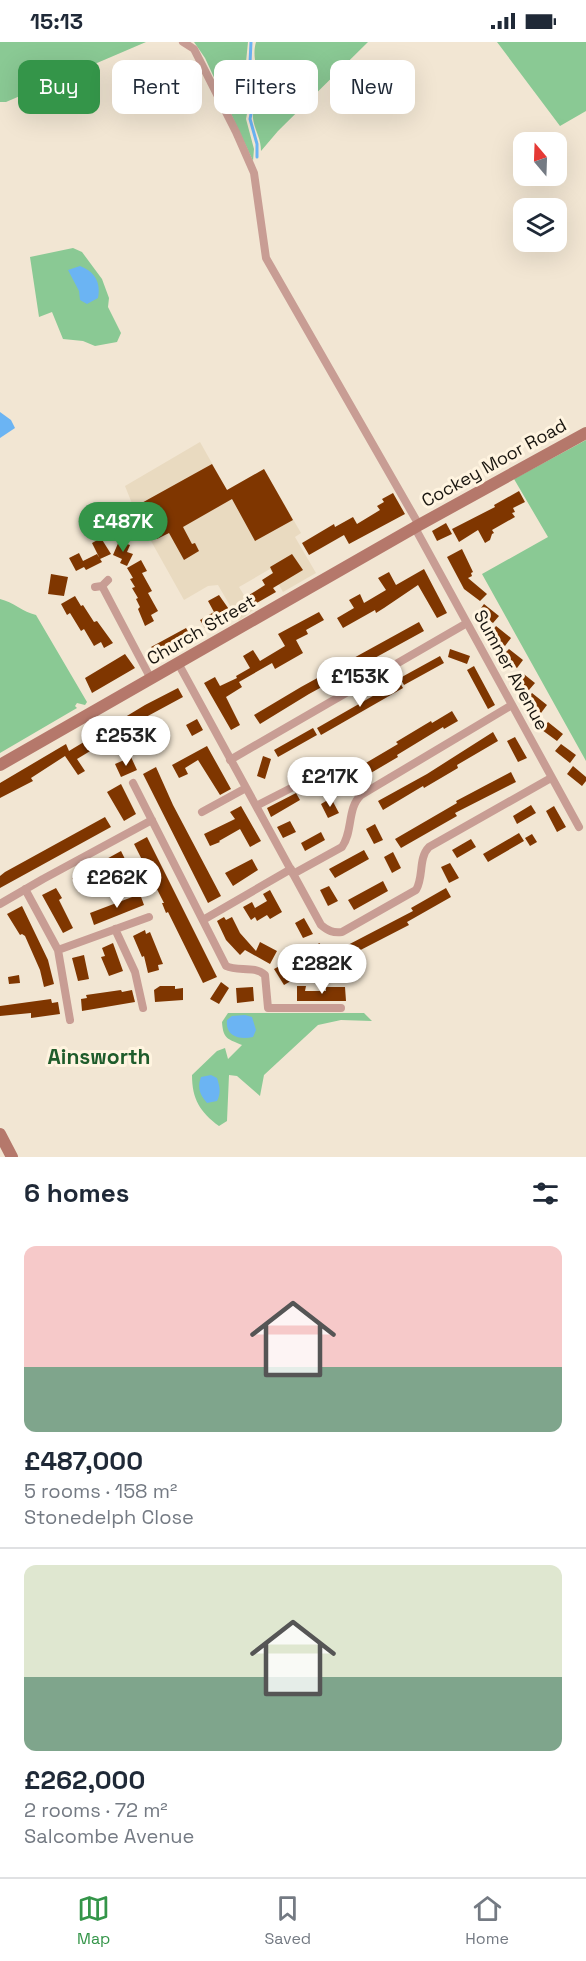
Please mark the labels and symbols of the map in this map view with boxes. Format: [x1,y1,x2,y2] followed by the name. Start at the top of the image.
[513,132,567,186] north arrow
[417,413,570,512] street label: Cockey Moor Road
[81,502,165,553] pin: £487K
[142,589,259,670] street label: Church Street
[469,606,554,734] street label: Sumner Avenue
[318,657,402,708] pin: £153K
[84,716,168,767] pin: £253K
[288,757,372,808] pin: £217K
[75,858,159,909] pin: £262K
[280,944,364,995] pin: £282K
[48,1043,150,1070] district label: Ainsworth

